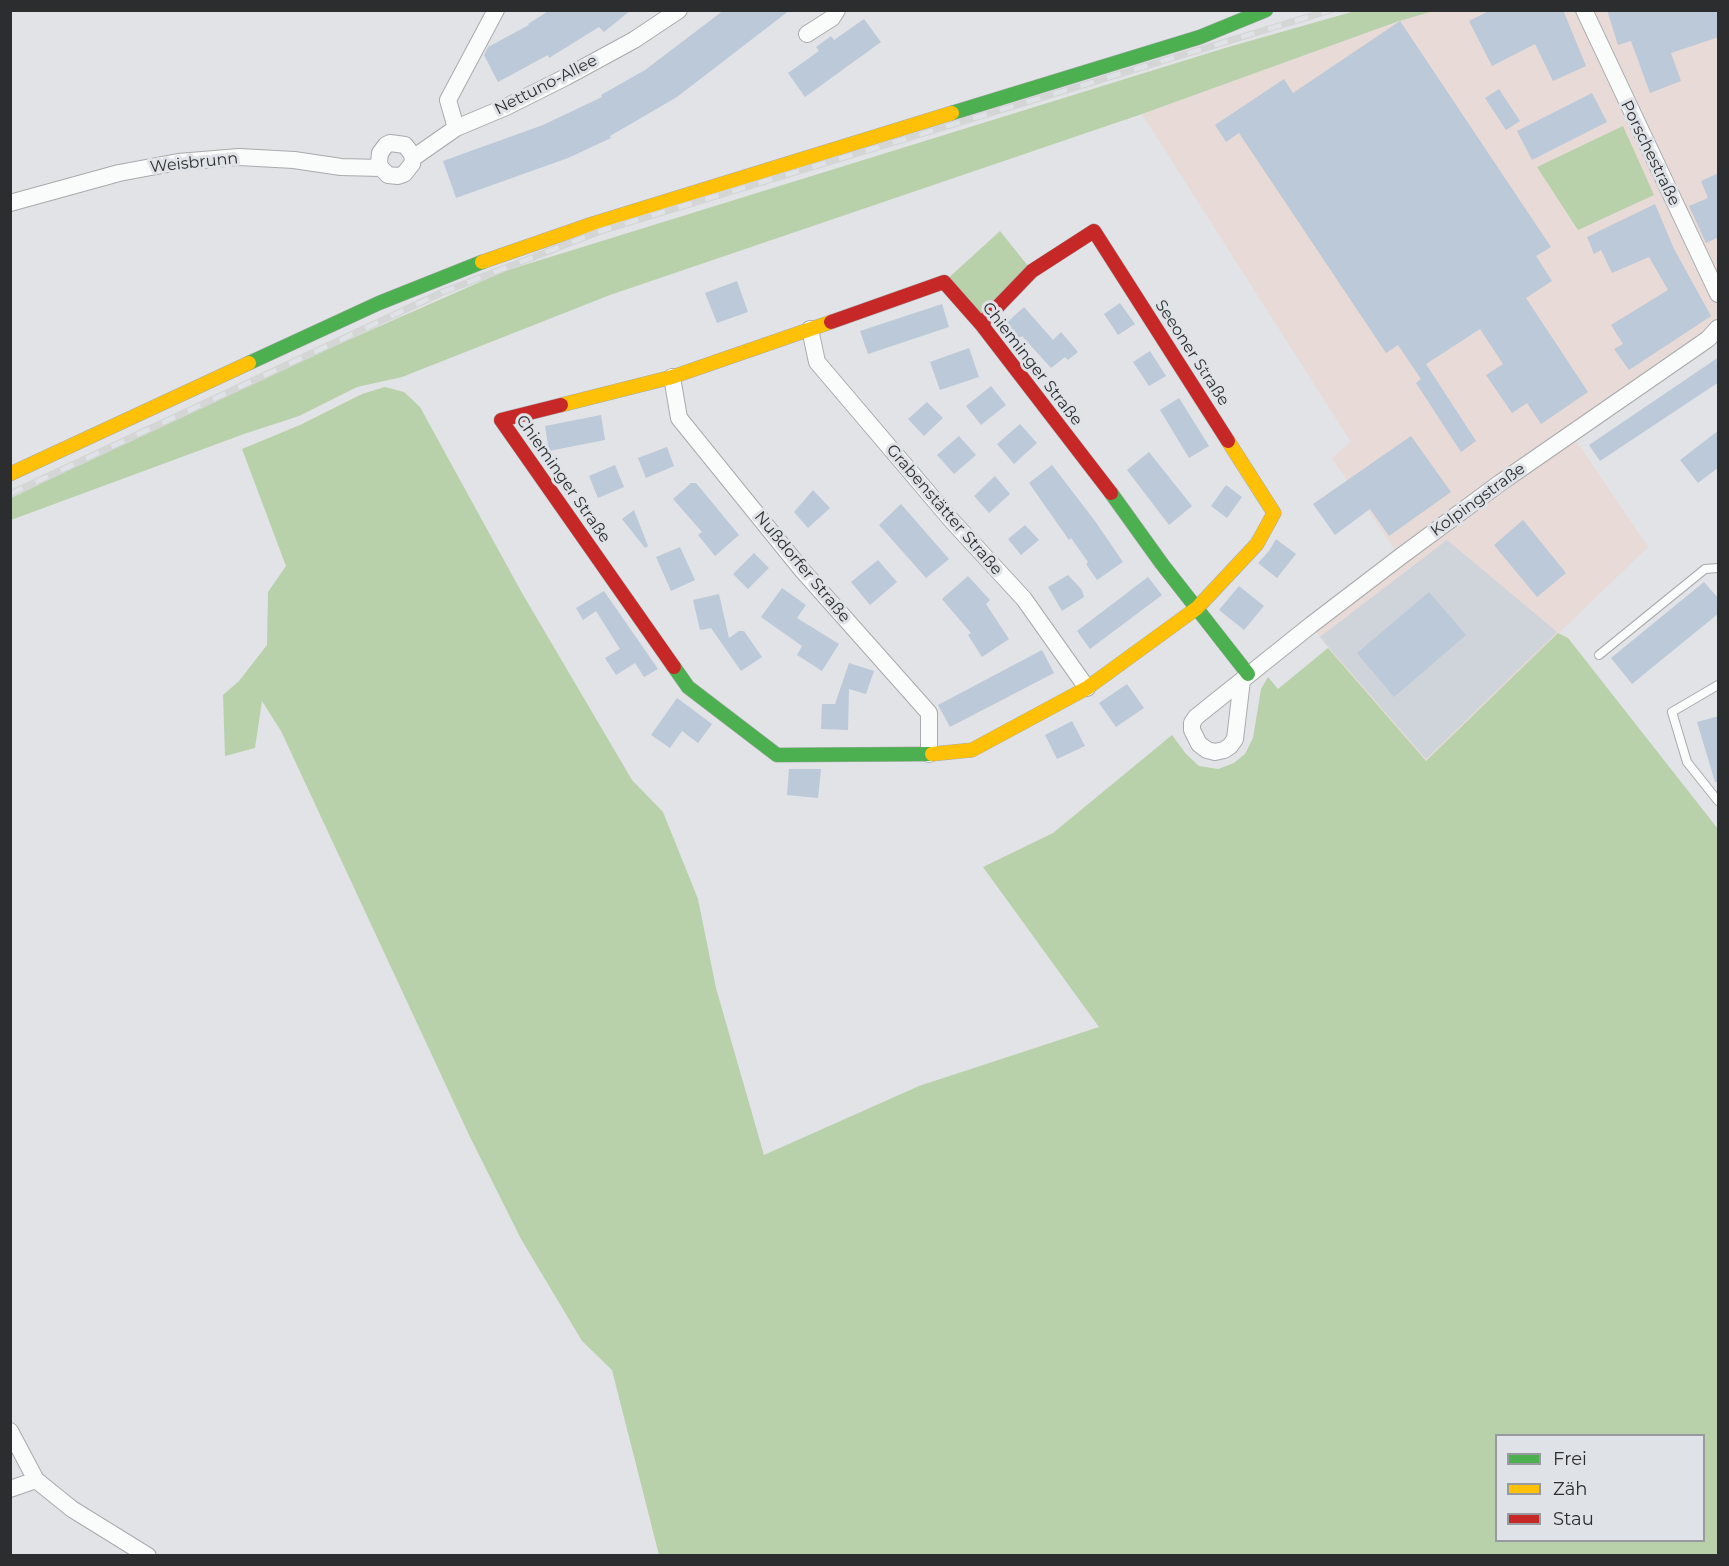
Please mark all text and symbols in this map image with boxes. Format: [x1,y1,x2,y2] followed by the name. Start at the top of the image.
[492,51,600,119] street label: Nettuno-Allee
[1616,97,1684,209] street label: Porschestraße
[149,149,239,177] street label: Weisbrunn
[1151,297,1233,409] street label: Seeoner Straße
[978,298,1086,430] street label: Chieminger Straße
[512,412,614,546] street label: Chieminger Straße
[882,441,1006,579] street label: Grabenstätter Straße
[1427,459,1529,541] street label: Kolpingstraße
[750,508,854,626] street label: Nußdorfer Straße
[1495,1434,1705,1542] legend
[1553,1448,1587,1470] text: Frei
[1553,1478,1588,1500] text: Zäh
[1553,1508,1594,1530] text: Stau

